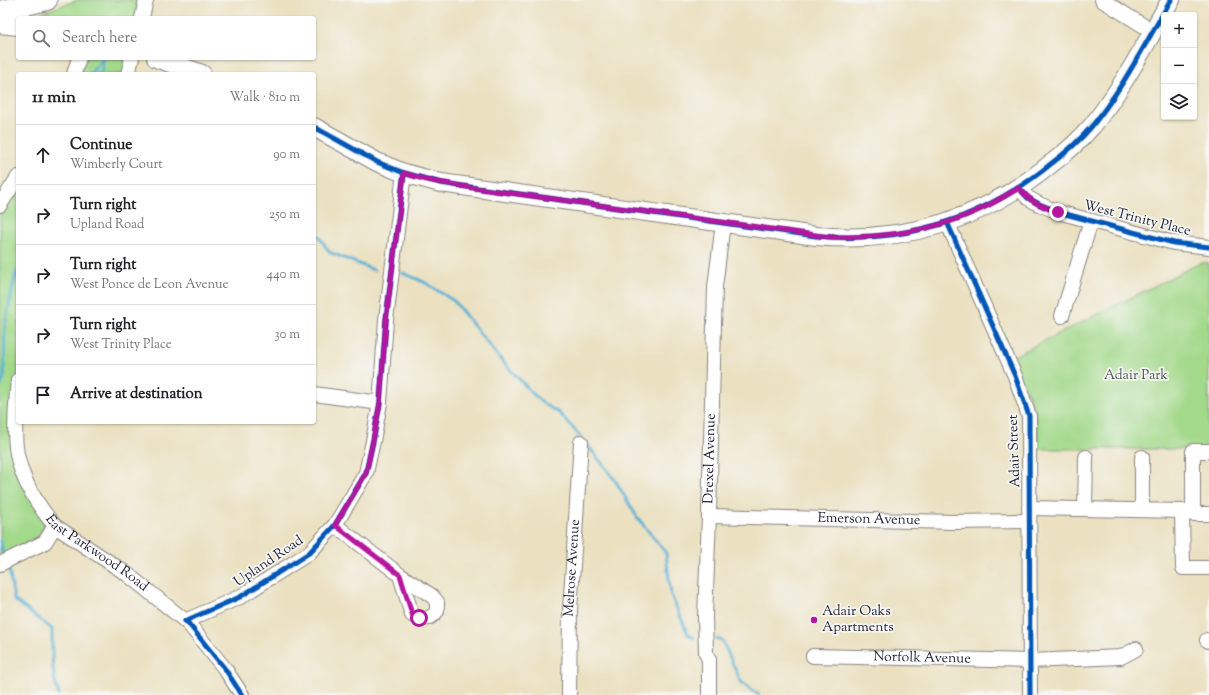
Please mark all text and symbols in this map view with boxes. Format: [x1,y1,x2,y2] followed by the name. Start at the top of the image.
[1161,12,1197,120] map controls
[1161,12,1197,48] button: +
[16,16,316,60] search box
[30,27,52,49] icon: search
[62,28,137,49] text: Search here
[1161,48,1197,84] button: −
[1161,84,1197,120] button: layers
[32,86,76,110] text: 11 min
[229,89,300,107] text: Walk · 810 m
[70,135,132,156] text: Continue
[32,144,54,166] icon: ahead
[273,146,300,164] text: 90 m
[70,156,163,174] text: Wimberly Court
[70,195,136,216] text: Turn right
[1081,196,1193,242] street label: West Trinity Place
[1049,203,1067,221] route end
[32,204,54,226] icon: right
[269,206,300,224] text: 250 m
[70,216,144,234] text: Upland Road
[70,255,136,276] text: Turn right
[32,264,54,286] icon: right
[267,266,300,284] text: 440 m
[70,276,229,294] text: West Ponce de Leon Avenue
[70,315,136,336] text: Turn right
[32,324,54,346] icon: right
[274,326,300,344] text: 30 m
[70,336,172,354] text: West Trinity Place
[1104,366,1168,386] park label: Adair Park
[32,384,54,406] icon: arrive
[70,384,203,405] text: Arrive at destination
[699,413,722,504] street label: Drexel Avenue
[1004,414,1026,488] street label: Adair Street
[817,509,921,531] street label: Emerson Avenue
[40,511,152,597] street label: East Parkwood Road
[560,519,586,617] street label: Melrose Avenue
[230,531,308,593] street label: Upland Road
[822,602,894,638] place label: Adair Oaks Apartments
[410,609,428,627] route start
[809,615,819,625] marker: Adair Oaks Apartments
[873,647,971,670] street label: Norfolk Avenue

